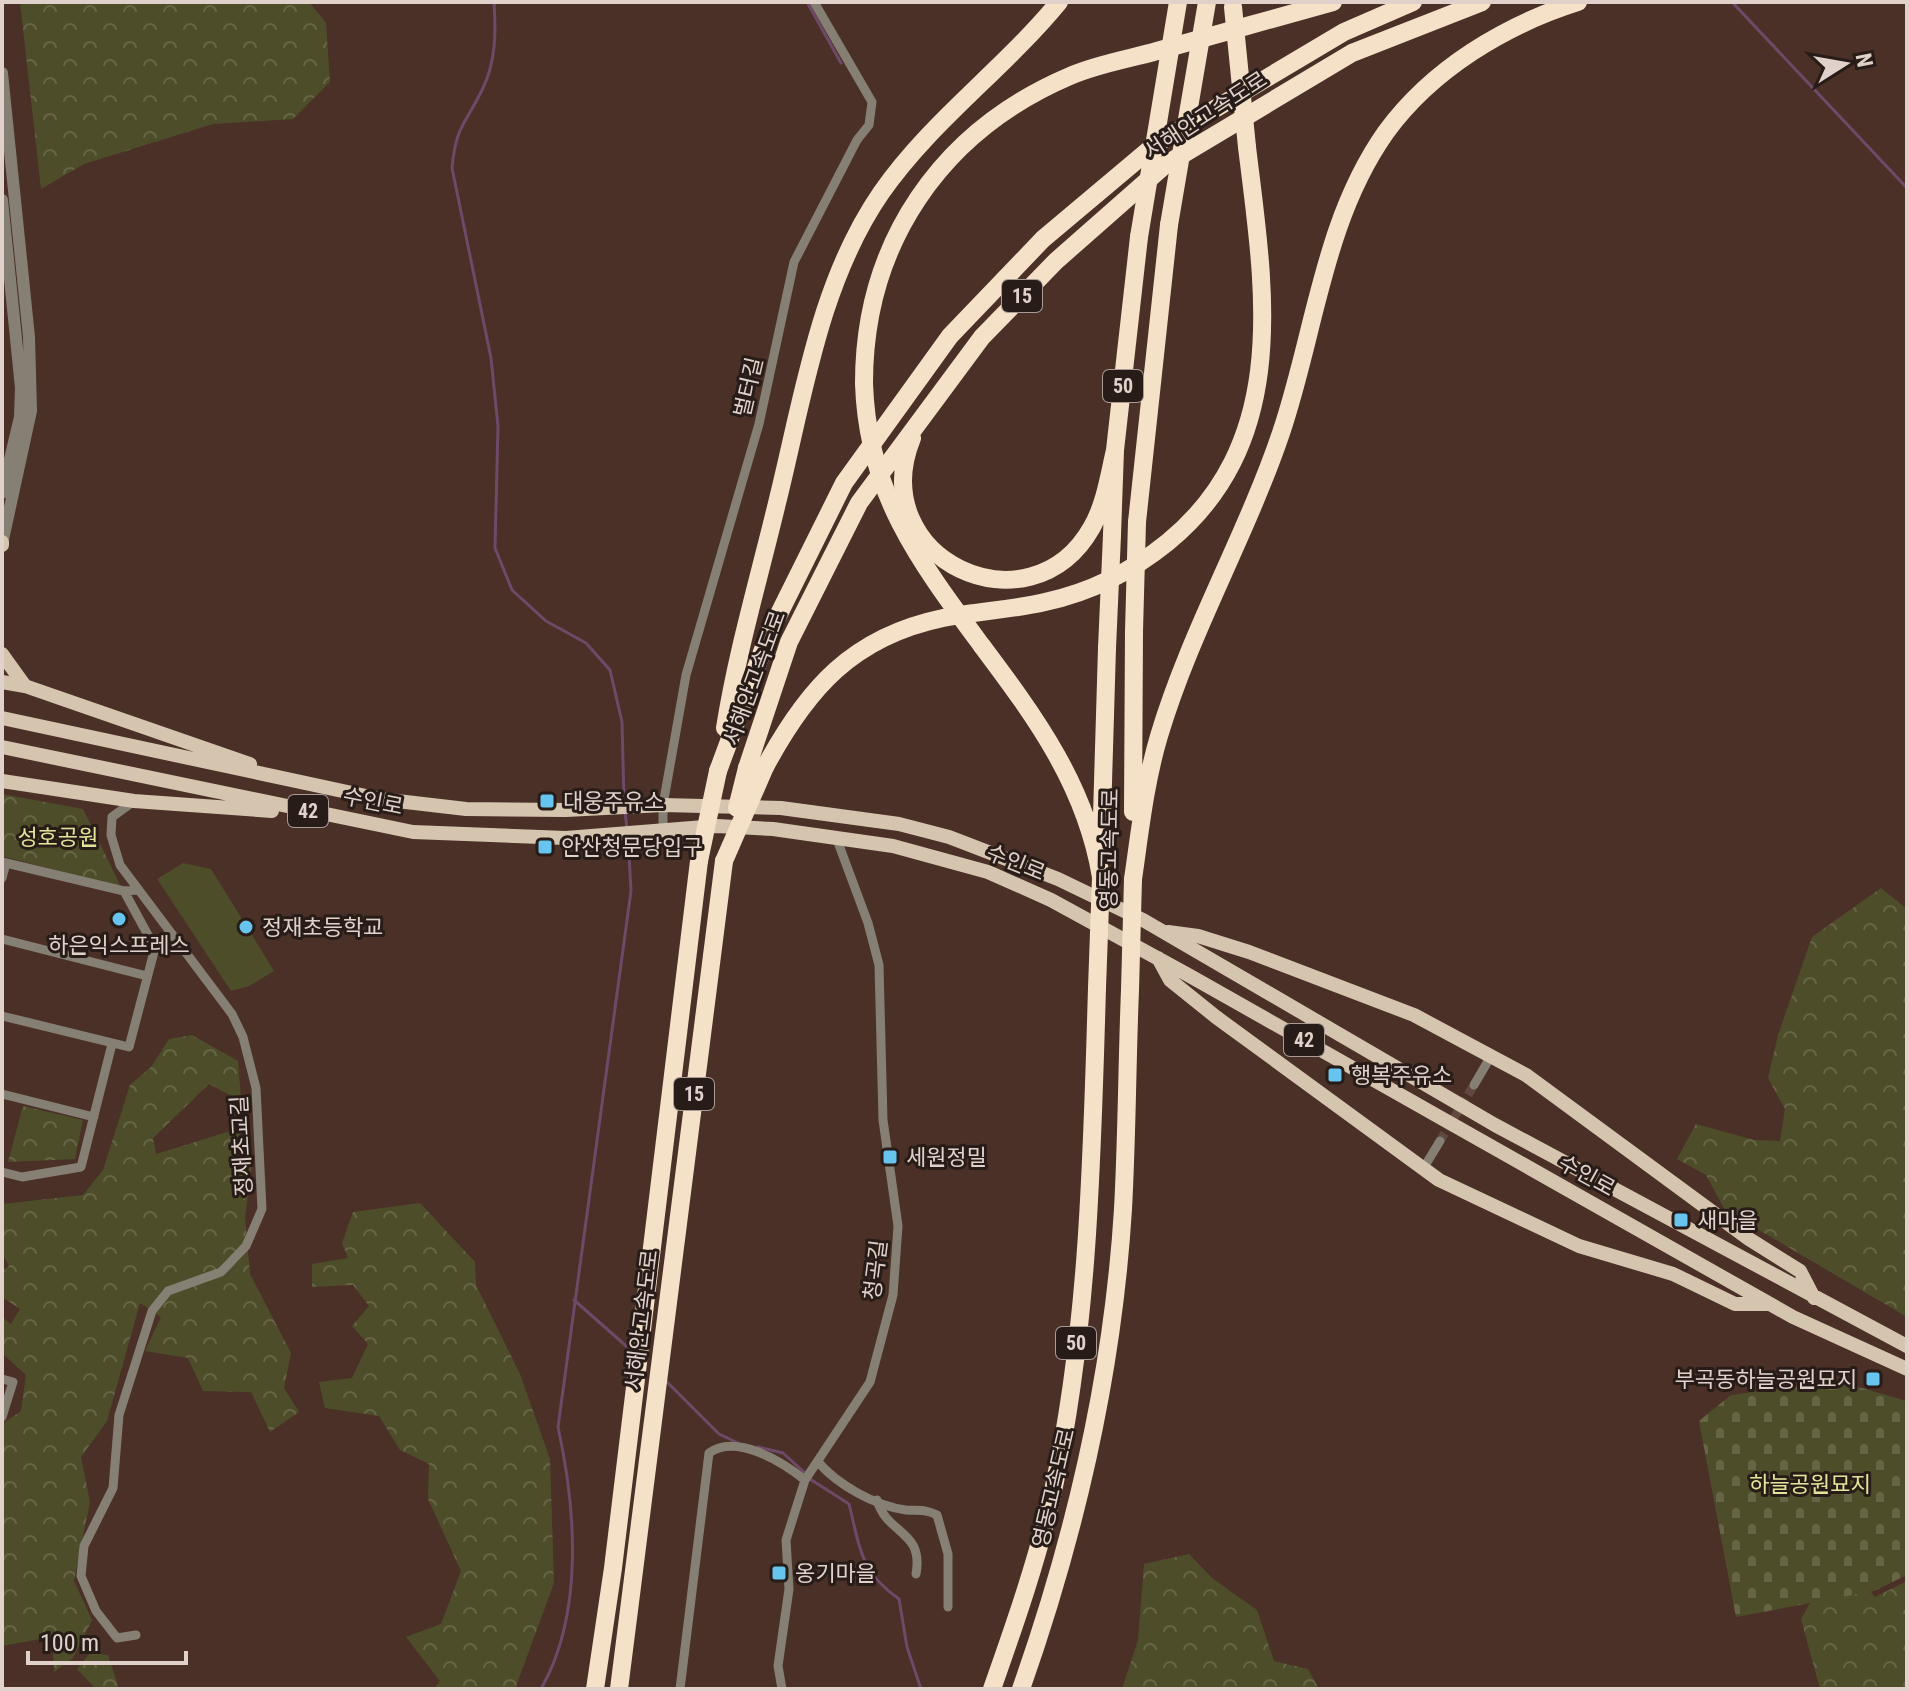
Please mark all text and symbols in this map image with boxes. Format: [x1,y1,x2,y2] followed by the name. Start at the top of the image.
[1805,24,1885,104] north arrow
[1851,51,1878,69] text: N
[1139,66,1271,164] street label: 서해안고속도로
[1002,280,1042,312] road number: 15
[729,355,767,420] street label: 벌터길
[1103,370,1143,402] road number: 50
[718,607,790,749] street label: 서해안고속도로
[341,783,405,820] street label: 수인로
[1096,788,1123,910] street label: 영동고속도로
[563,789,664,814] place label: 대웅주유소
[538,792,556,810] marker: 대웅주유소
[288,795,328,827] road number: 42
[18,825,98,850] park label: 성호공원
[561,835,703,860] place label: 안산청문당입구
[536,838,554,856] marker: 안산청문당입구
[983,839,1049,885] street label: 수인로
[110,910,128,928] marker: 하은익스프레스
[262,915,383,940] place label: 정재초등학교
[237,918,255,936] marker: 정재초등학교
[48,933,190,958] place label: 하은익스프레스
[1284,1024,1324,1056] road number: 42
[1351,1063,1452,1088] place label: 행복주유소
[1326,1066,1344,1084] marker: 행복주유소
[674,1078,714,1110] road number: 15
[226,1095,257,1197] street label: 정재초교길
[906,1145,987,1170] place label: 세원정밀
[881,1148,899,1166] marker: 세원정밀
[1554,1150,1619,1201] street label: 수인로
[1697,1208,1758,1233] place label: 새마을
[1672,1211,1690,1229] marker: 새마을
[859,1238,892,1302] street label: 청곡길
[620,1248,663,1392] street label: 서해안고속도로
[1056,1327,1096,1359] road number: 50
[1675,1367,1857,1392] place label: 부곡동하늘공원묘지
[1864,1370,1882,1388] marker: 부곡동하늘공원묘지
[1028,1426,1079,1550] street label: 영동고속도로
[1749,1472,1871,1497] park label: 하늘공원묘지
[795,1561,876,1586] place label: 옹기마을
[770,1564,788,1582] marker: 옹기마을
[28,1615,186,1665] scale bar
[40,1629,99,1657] text: 100 m

